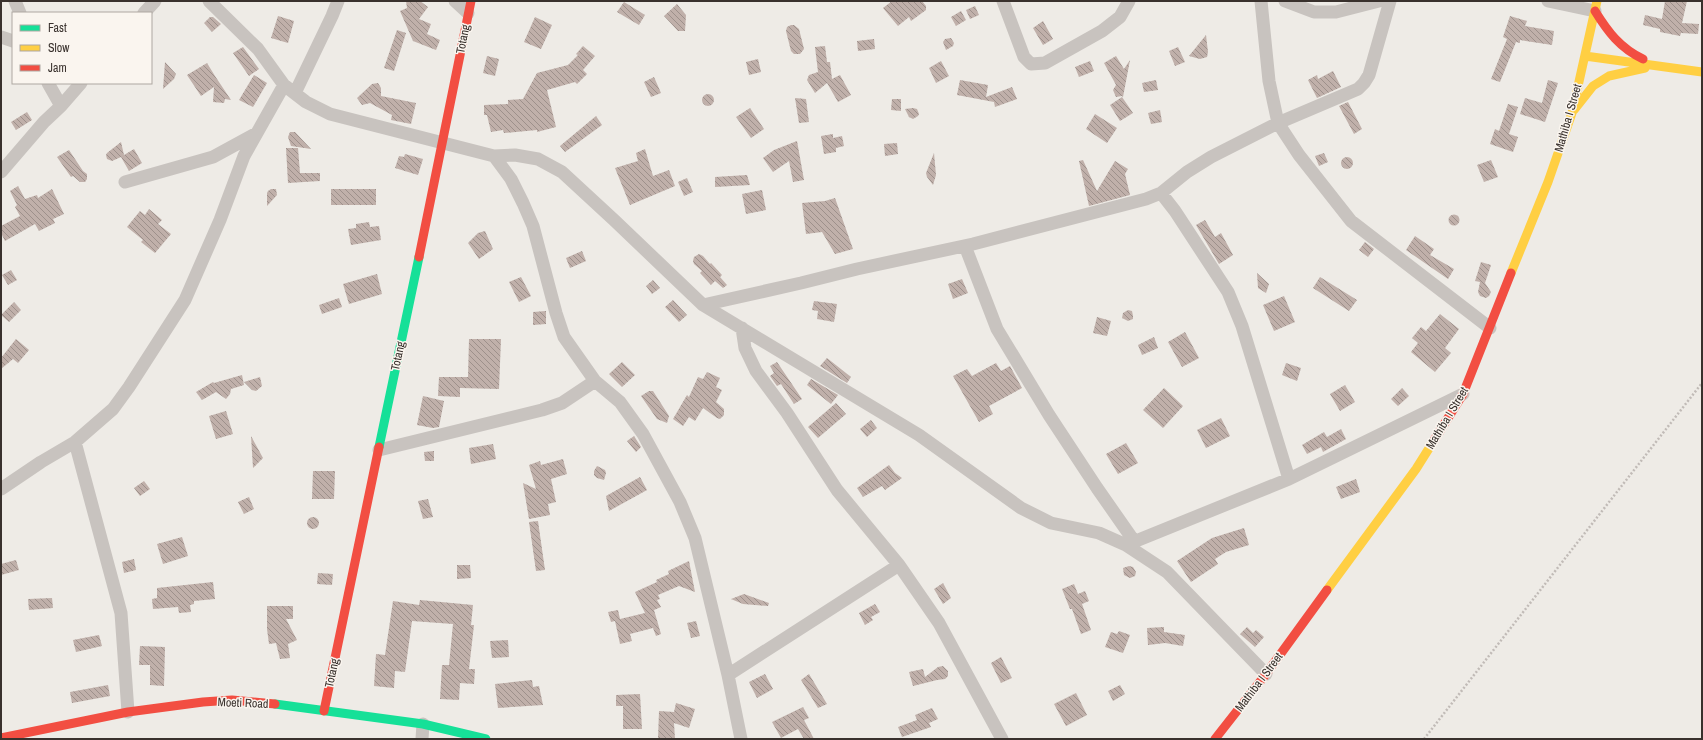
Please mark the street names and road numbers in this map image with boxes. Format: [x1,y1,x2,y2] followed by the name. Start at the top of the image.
[452,22,474,55] street label: Totang
[1551,82,1585,154] street label: Mathiba I Street
[387,339,409,372] street label: Totang
[1422,384,1472,452] street label: Mathiba I Street
[1232,649,1287,715] street label: Mathiba I Street
[321,656,343,689] street label: Totang
[217,694,269,712] street label: Moeti Road

